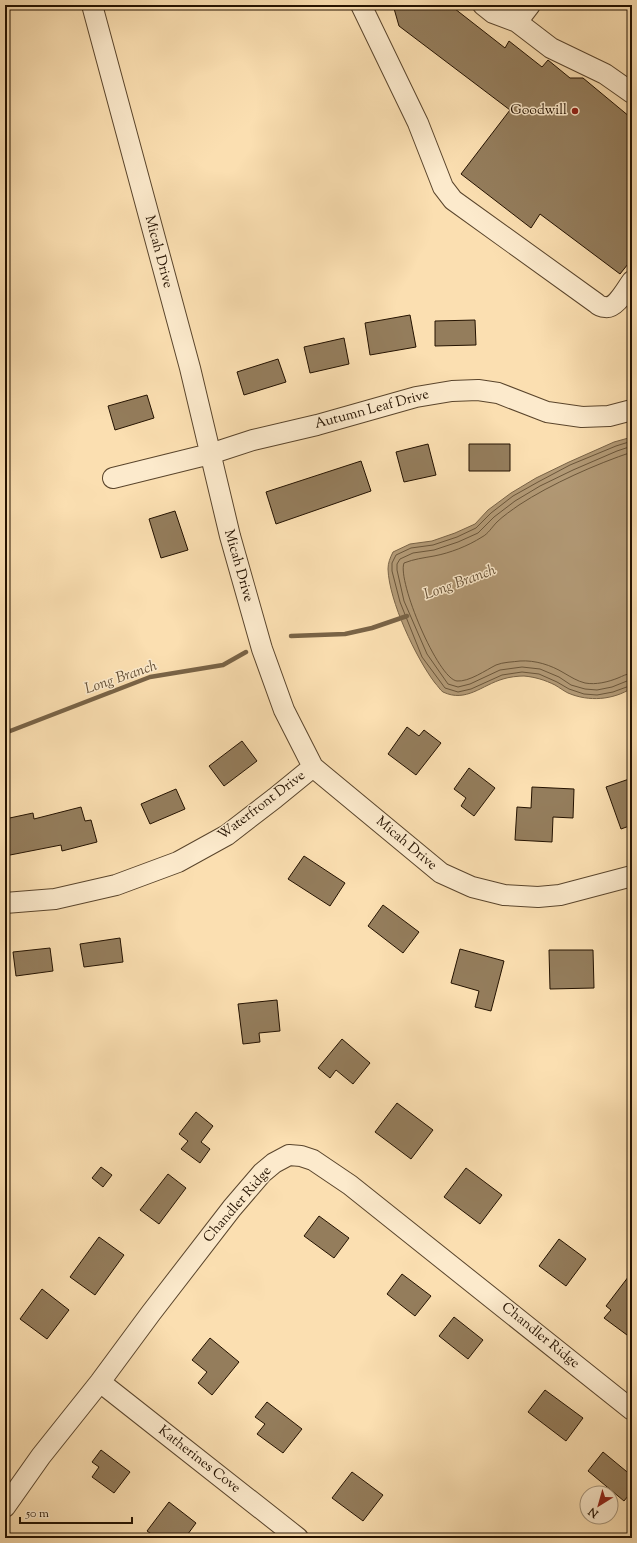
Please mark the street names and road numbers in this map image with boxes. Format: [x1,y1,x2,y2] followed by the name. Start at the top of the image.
[139,213,177,291] street label: Micah Drive
[313,385,431,435] street label: Autumn Leaf Drive
[218,527,258,605] street label: Micah Drive
[214,766,310,846] street label: Waterfront Drive
[371,812,441,876] street label: Micah Drive
[199,1162,277,1248] street label: Chandler Ridge
[497,1298,583,1374] street label: Chandler Ridge
[154,1421,244,1499] street label: Katherines Cove

